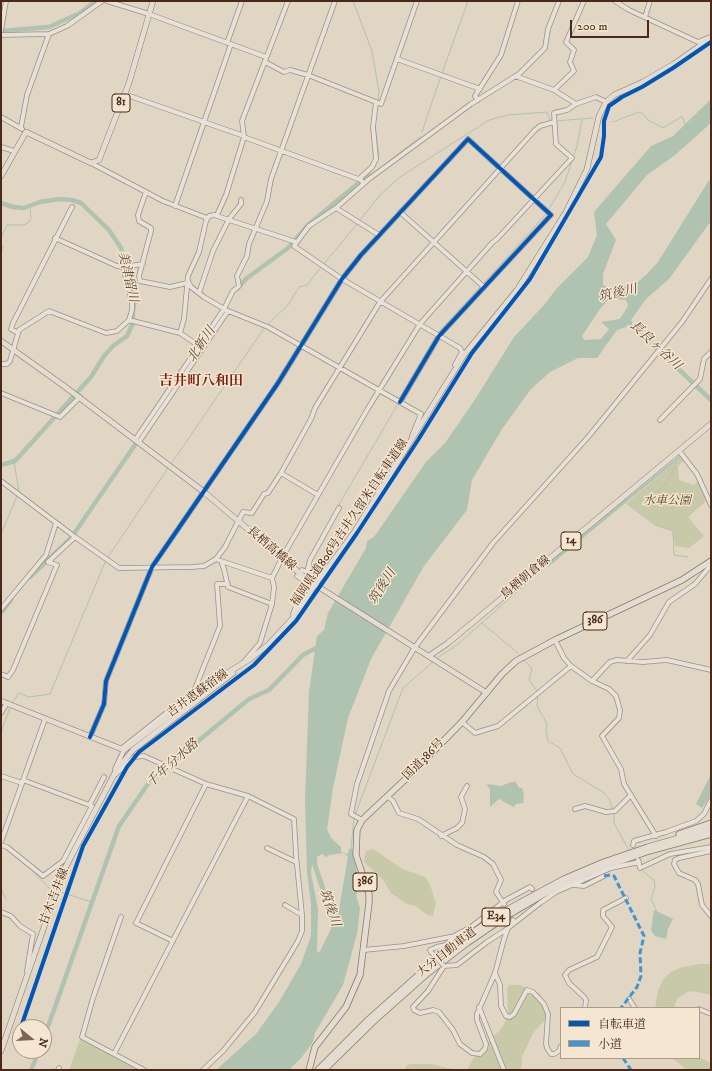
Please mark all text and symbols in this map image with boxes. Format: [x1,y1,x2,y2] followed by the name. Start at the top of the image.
[572,12,651,38] scale bar
[577,19,607,34] text: 200 m
[112,94,130,112] road number: 81
[114,250,140,304] water label: 美津留川
[597,282,639,306] water label: 筑後川
[626,318,684,374] water label: 長良ヶ谷川
[185,324,219,366] water label: 北新川
[159,374,243,390] district label: 吉井町八和田
[288,437,412,609] street label: 福岡県道806号吉井久留米自転車道線
[643,495,691,509] park label: 水車公園
[244,524,298,574] street label: 長栖高橋線
[561,532,581,550] road number: 14
[498,553,554,603] street label: 鳥栖朝倉線
[366,566,400,608] water label: 筑後川
[583,612,607,630] road number: 386
[165,667,231,721] street label: 吉井恵蘇宿線
[144,736,202,792] water label: 千年分水路
[400,736,448,784] street label: 国道386号
[38,866,72,928] street label: 甘木吉井線
[353,873,377,891] road number: 386
[315,887,343,929] water label: 筑後川
[482,908,510,926] road number: E34
[414,925,480,981] street label: 大分自動車道
[560,1007,700,1059] legend
[598,1017,646,1032] text: 自転車道
[12,1019,52,1059] north arrow
[34,1036,51,1049] text: N
[598,1037,622,1052] text: 小道

